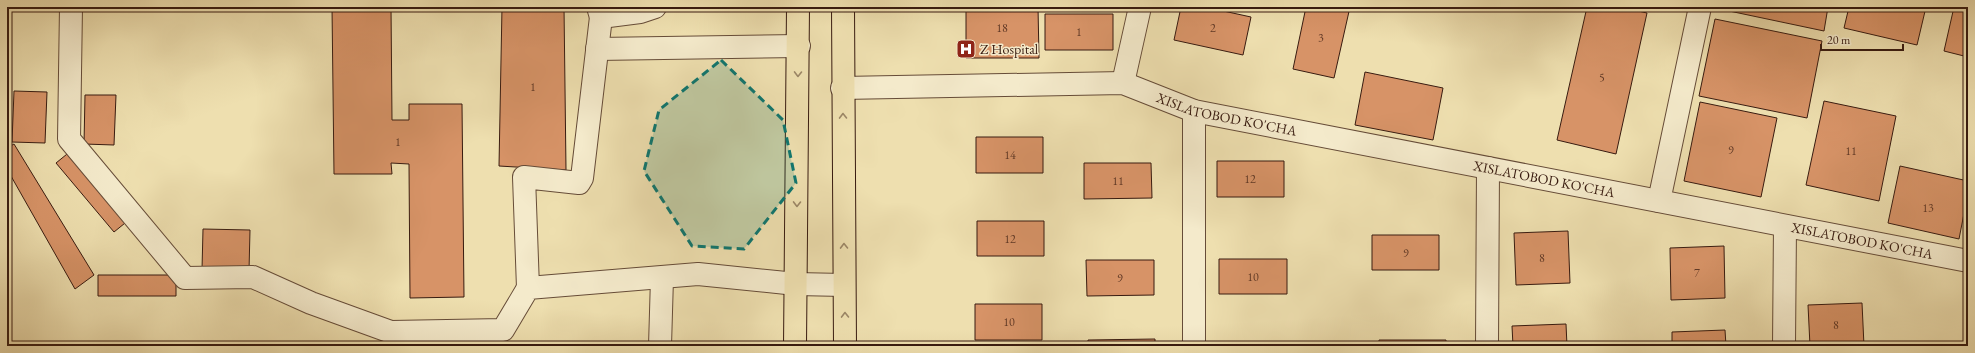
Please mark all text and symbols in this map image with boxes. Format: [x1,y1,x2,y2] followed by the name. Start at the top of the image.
[996,20,1008,36] house number: 18
[1210,20,1216,36] house number: 2
[1076,24,1082,40] house number: 1
[1821,26,1903,52] scale bar
[1318,30,1324,46] house number: 3
[1827,32,1851,48] text: 20 m
[955,38,977,60] hospital icon: Z Hospital
[980,40,1039,58] place label: Z Hospital
[1599,69,1605,85] house number: 5
[794,71,802,77] one-way arrow
[530,79,536,95] house number: 1
[1153,88,1299,140] street label: XISLATOBOD KO'CHA
[839,113,847,119] one-way arrow
[395,134,401,150] house number: 1
[1728,142,1734,158] house number: 9
[1845,143,1857,159] house number: 11
[1004,147,1016,163] house number: 14
[1471,156,1617,201] street label: XISLATOBOD KO'CHA
[1244,171,1256,187] house number: 12
[1112,173,1124,189] house number: 11
[1922,200,1934,216] house number: 13
[793,201,801,207] one-way arrow
[1789,218,1935,263] street label: XISLATOBOD KO'CHA
[1004,231,1016,247] house number: 12
[840,243,848,249] one-way arrow
[1403,245,1409,261] house number: 9
[1539,250,1545,266] house number: 8
[1694,265,1700,281] house number: 7
[1247,269,1259,285] house number: 10
[1117,270,1123,286] house number: 9
[841,312,849,318] one-way arrow
[1003,314,1015,330] house number: 10
[1833,317,1839,333] house number: 8

